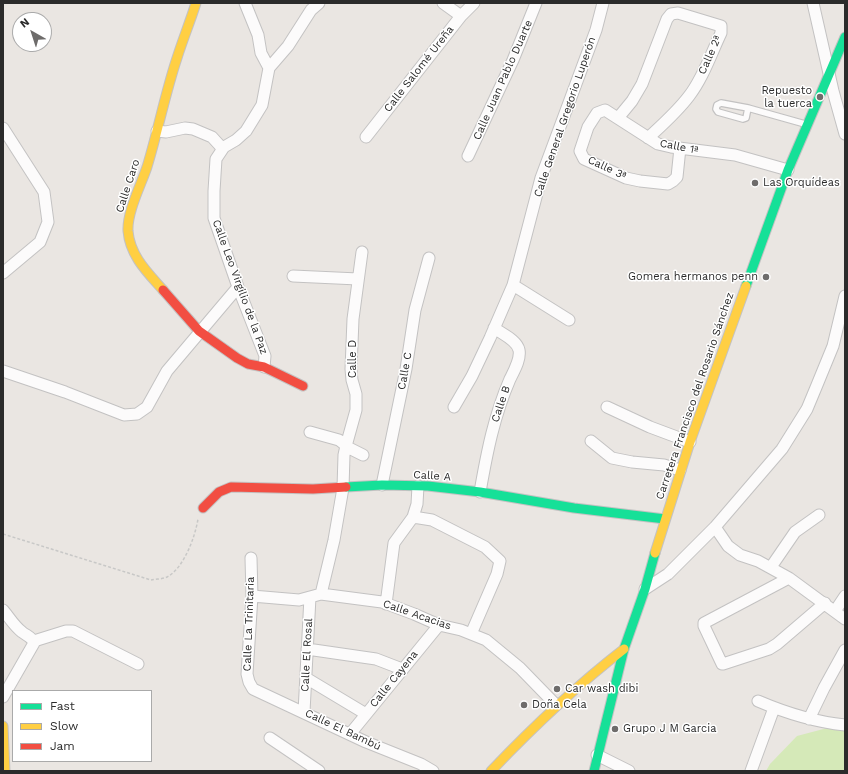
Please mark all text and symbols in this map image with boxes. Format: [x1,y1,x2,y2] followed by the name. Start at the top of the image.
[12,12,52,52] north arrow
[18,15,32,31] text: N
[471,18,535,142] street label: Calle Juan Pablo Duarte
[381,23,457,115] street label: Calle Salomé Ureña
[696,33,724,77] street label: Calle 2ª
[531,35,599,199] street label: Calle General Gregorio Luperón
[761,84,812,110] place label: Repuesto la tuerca
[815,92,825,102] marker: Repuesto la tuerca
[659,137,699,157] street label: Calle 1ª
[586,153,628,183] street label: Calle 3ª
[113,158,143,214] street label: Calle Caro
[763,176,840,190] place label: Las Orquídeas
[750,178,760,188] marker: Las Orquídeas
[209,218,271,356] street label: Calle Leo Virgilio de la Paz
[628,270,758,284] place label: Gomera hermanos penn
[761,272,771,282] marker: Gomera hermanos penn
[653,291,737,501] street label: Carretera Francisco del Rosario Sánchez
[346,340,360,378] street label: Calle D
[395,351,415,391] street label: Calle C
[489,384,513,424] street label: Calle B
[413,468,451,484] street label: Calle A
[241,576,257,672] street label: Calle La Trinitaria
[381,597,453,633] street label: Calle Acacias
[298,618,316,692] street label: Calle El Rosal
[367,648,421,710] street label: Calle Cayena
[565,682,638,696] place label: Car wash dibi
[552,684,562,694] marker: Car wash dibi
[12,690,152,762] legend
[532,698,587,712] place label: Doña Cela
[50,699,75,713] text: Fast
[519,700,529,710] marker: Doña Cela
[303,707,383,753] street label: Calle El Bambú
[50,719,78,733] text: Slow
[623,722,716,736] place label: Grupo J M Garcia
[610,724,620,734] marker: Grupo J M Garcia
[50,739,75,753] text: Jam

